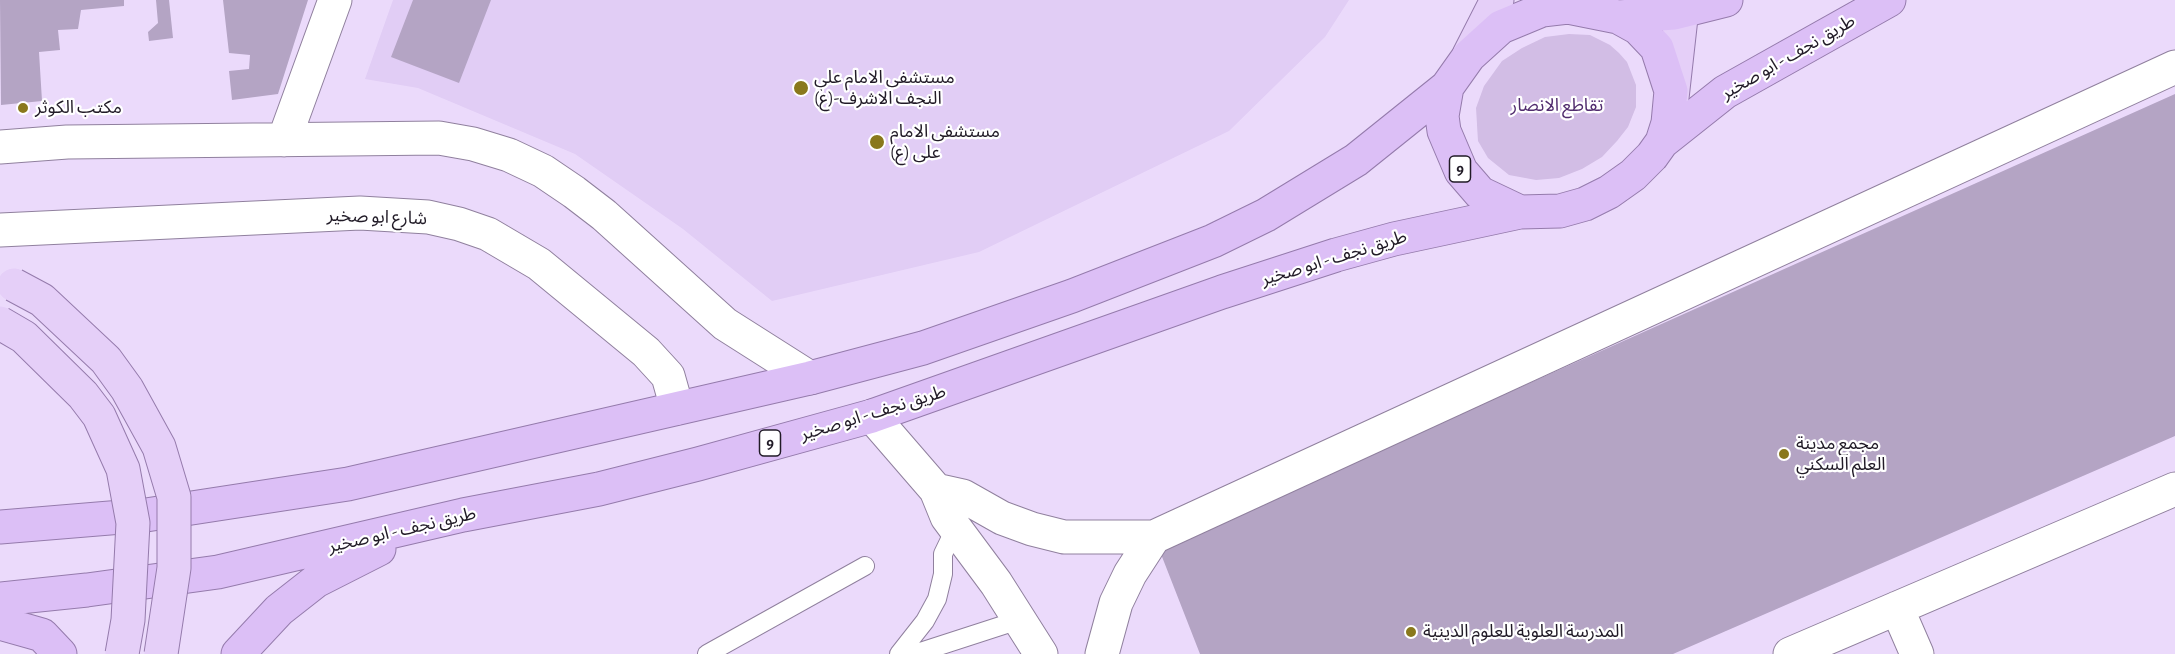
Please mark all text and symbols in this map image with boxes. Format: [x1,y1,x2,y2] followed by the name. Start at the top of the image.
[1717,10,1859,104] street label: طريق نجف - ابو صخير
[814,67,955,110] place label: مستشفى الامام علي (ع)-النجف الاشرف
[792,79,810,97] marker: مستشفى الامام علي (ع)-النجف الاشرف
[1511,95,1603,117] park label: تقاطع الانصار
[35,97,122,119] place label: مكتب الكوثر
[16,101,30,115] marker: مكتب الكوثر
[890,121,1000,164] place label: مستشفی الامام علی (ع)
[868,133,886,151] marker: مستشفی الامام علی (ع)
[1450,156,1470,182] road number: 9
[327,204,427,230] street label: شارع ابو صخير
[1258,226,1410,290] street label: طريق نجف - ابو صخير
[797,381,949,445] street label: طريق نجف - ابو صخير
[760,430,780,456] road number: 9
[1796,433,1886,476] place label: مجمع مدينة العلم السكني
[1777,447,1791,461] marker: مجمع مدينة العلم السكني
[326,502,478,558] street label: طريق نجف - ابو صخير
[1423,621,1624,643] place label: المدرسة العلوية للعلوم الدينية
[1404,625,1418,639] marker: المدرسة العلوية للعلوم الدينية

